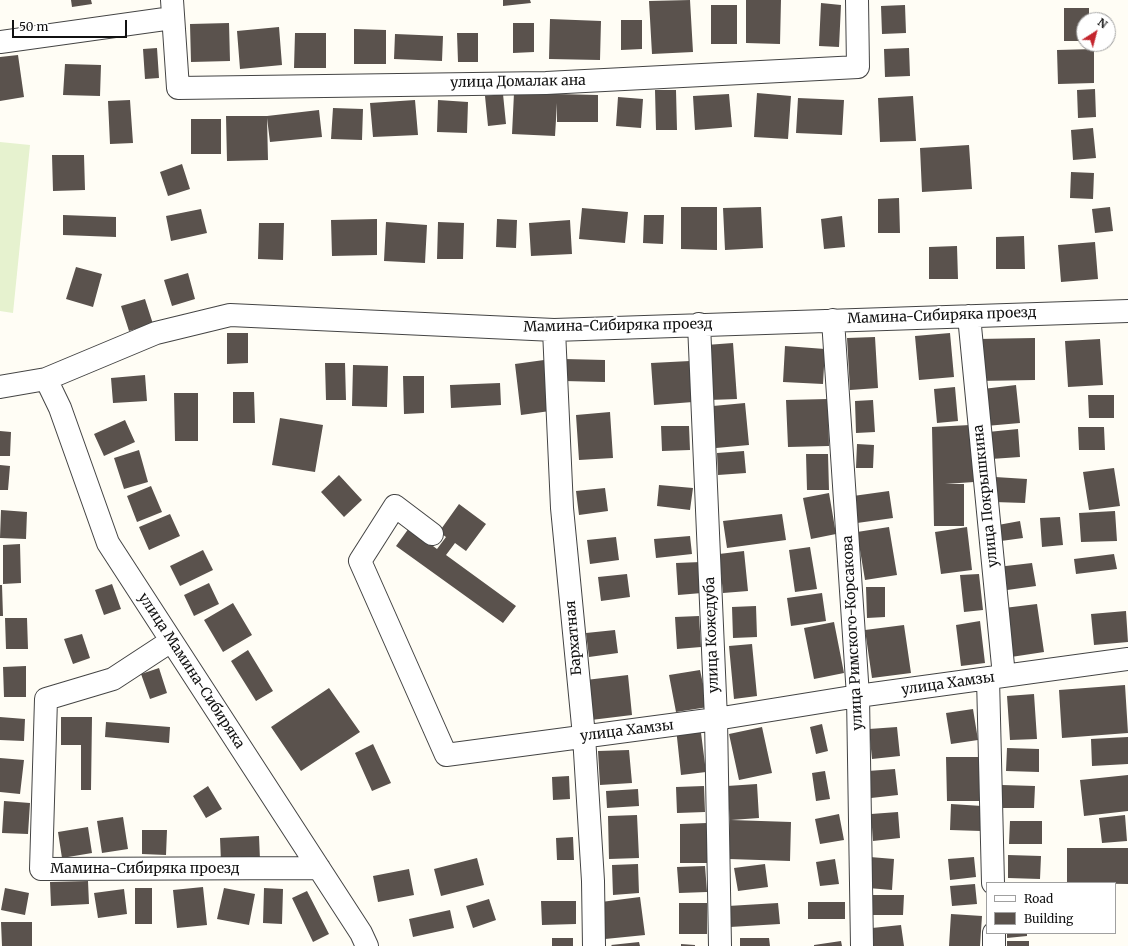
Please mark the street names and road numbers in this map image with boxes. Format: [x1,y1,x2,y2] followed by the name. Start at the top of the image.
[450,72,586,92] street label: улица Домалак ана
[847,304,1037,328] street label: Мамина-Сибиряка проезд
[523,316,713,336] street label: Мамина-Сибиряка проезд
[970,424,1002,568] street label: улица Покрышкина
[839,535,867,731] street label: улица Римского-Корсакова
[702,577,722,693] street label: улица Кожедуба
[134,590,248,752] street label: улица Мамина-Сибиряка
[562,600,586,676] street label: Бархатная
[900,669,996,699] street label: улица Хамзы
[579,717,675,745] street label: улица Хамзы
[50,861,240,877] street label: Мамина-Сибиряка проезд

